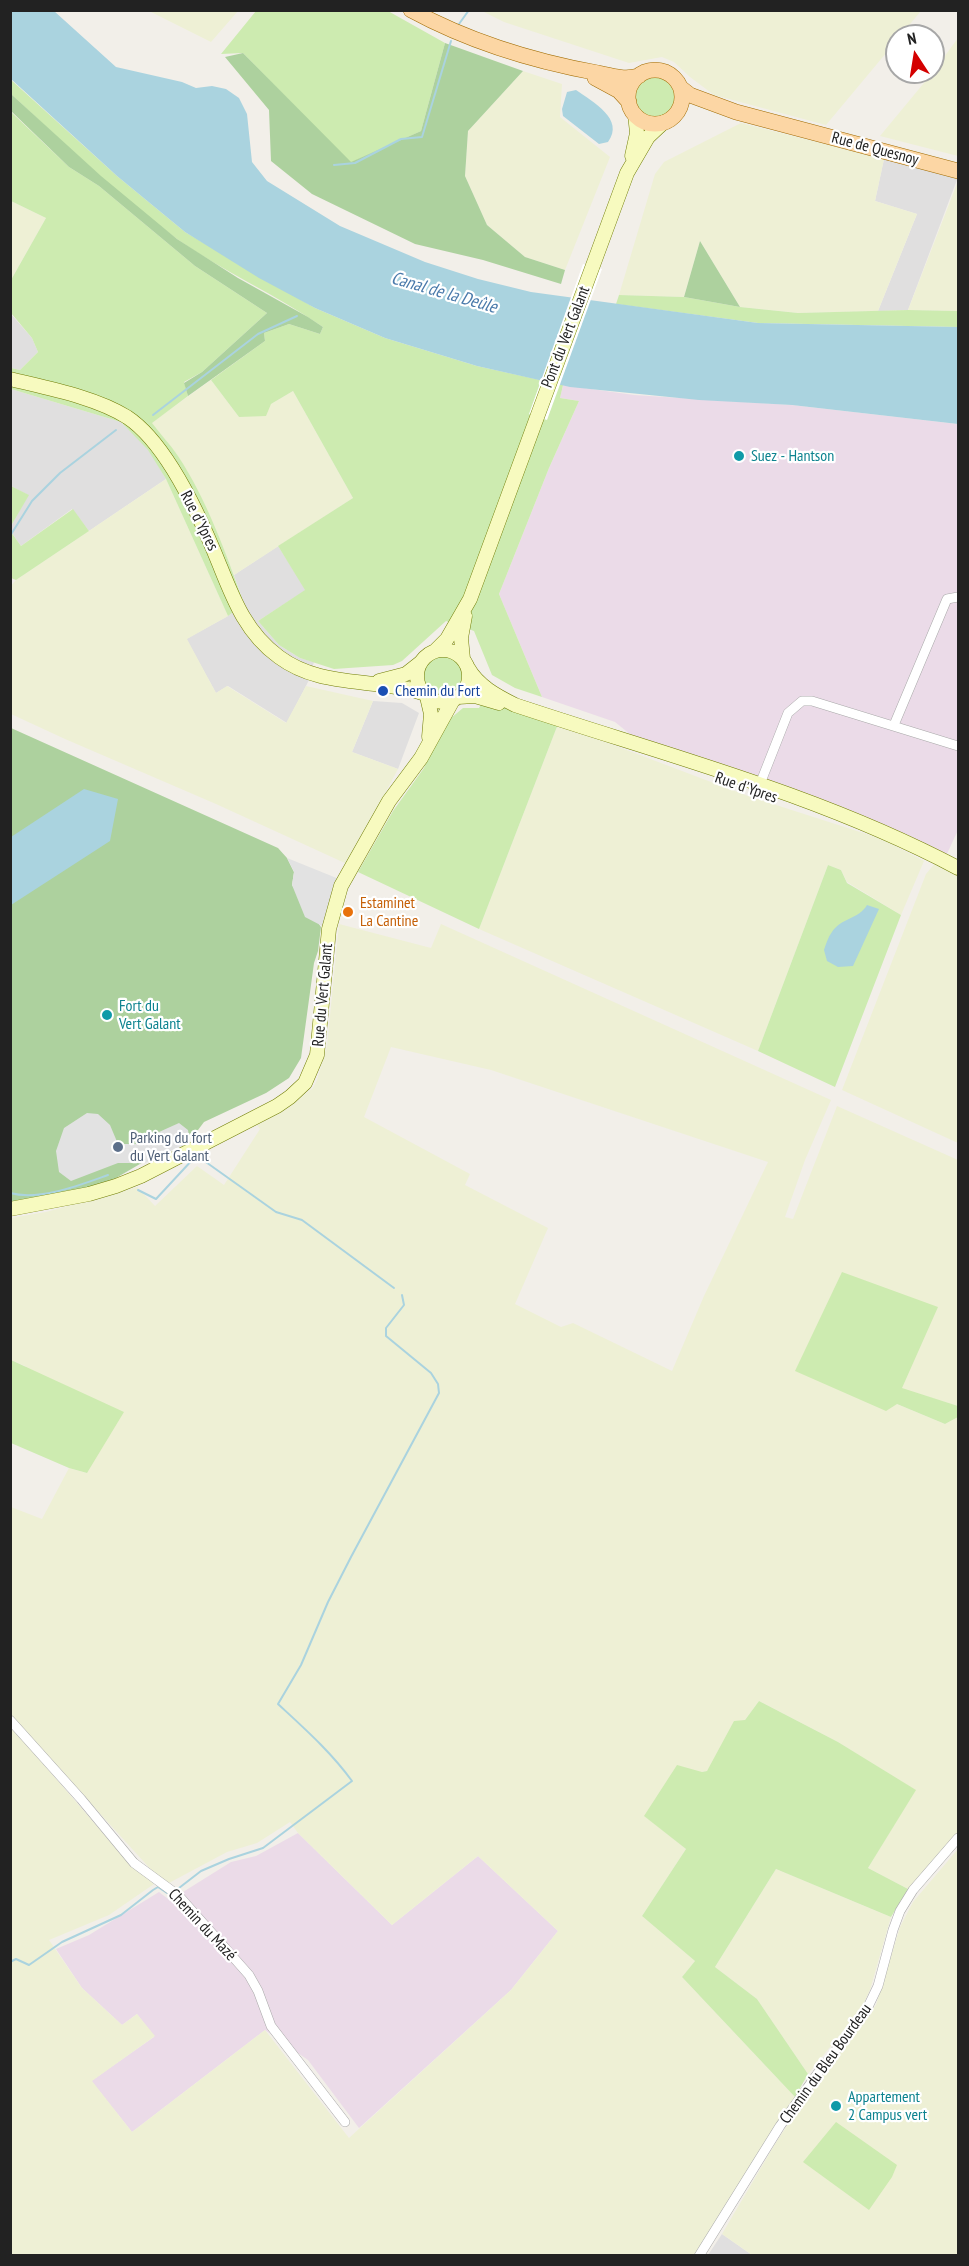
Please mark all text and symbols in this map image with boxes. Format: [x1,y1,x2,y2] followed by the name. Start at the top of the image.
[885,24,945,84] north arrow
[905,28,918,49] text: N
[829,128,921,170] street label: Rue de Quesnoy
[389,268,499,318] water label: Canal de la Deûle
[538,283,594,391] street label: Pont du Vert Galant
[751,446,834,466] place label: Suez - Hantson
[732,449,746,463] marker: Suez - Hantson
[176,488,222,554] street label: Rue d'Ypres
[395,681,480,701] place label: Chemin du Fort
[376,684,390,698] marker: Chemin du Fort
[712,768,780,808] street label: Rue d'Ypres
[360,893,418,931] place label: Estaminet La Cantine
[341,905,355,919] marker: Estaminet La Cantine
[309,943,337,1047] street label: Rue du Vert Galant
[119,996,181,1034] place label: Fort du Vert Galant
[100,1008,114,1022] marker: Fort du Vert Galant
[130,1128,212,1166] place label: Parking du fort du Vert Galant
[111,1140,125,1154] marker: Parking du fort du Vert Galant
[164,1885,240,1965] street label: Chemin du Mazé
[776,2000,876,2128] street label: Chemin du Bleu Bourdeau
[848,2087,927,2125] place label: Appartement 2 Campus vert
[829,2099,843,2113] marker: Appartement 2 Campus vert

